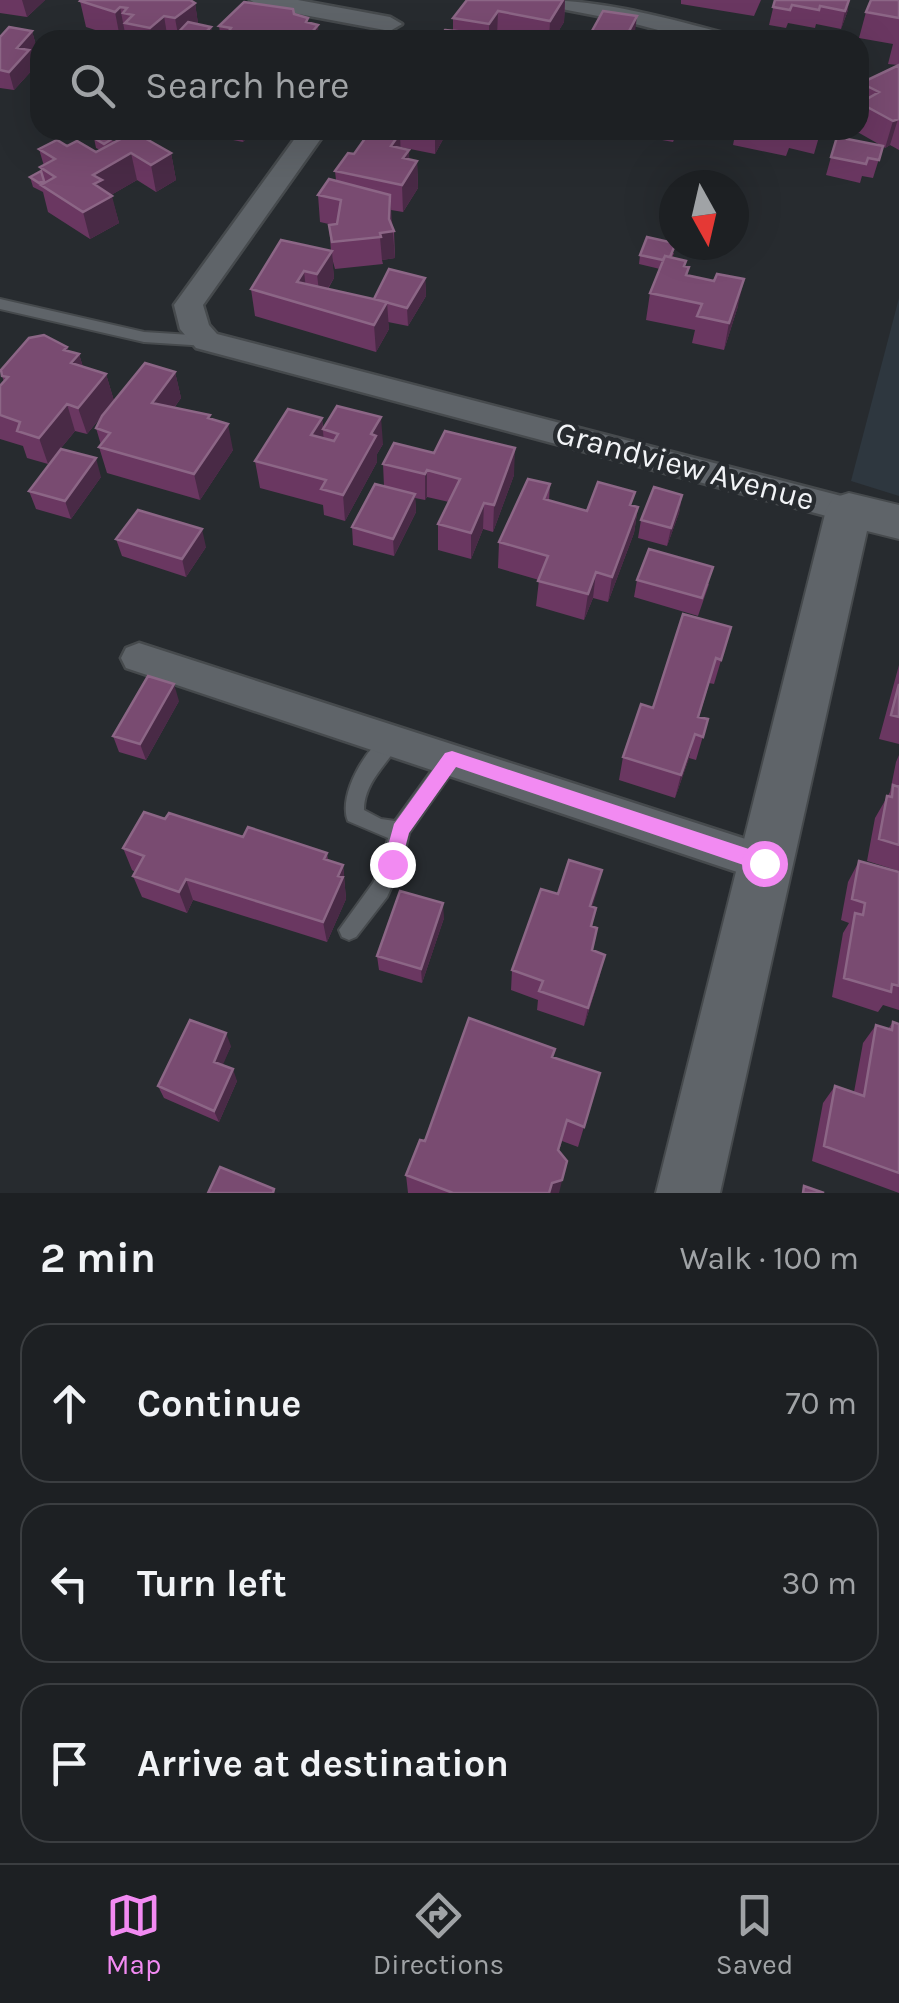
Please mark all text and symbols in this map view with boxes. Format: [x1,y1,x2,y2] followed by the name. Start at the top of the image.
[30,30,869,140] search box
[65,58,120,113] icon: search
[145,63,349,108] text: Search here
[659,170,749,260] north arrow
[552,414,818,518] street label: Grandview Avenue
[742,841,788,887] route start
[370,842,416,888] route end
[40,1233,156,1283] text: 2 min
[680,1240,859,1277] text: Walk · 100 m
[42,1376,97,1431] icon: ahead
[137,1381,301,1426] text: Continue
[785,1385,857,1422] text: 70 m
[42,1556,97,1611] icon: left
[137,1561,287,1606] text: Turn left
[782,1565,857,1602] text: 30 m
[42,1736,97,1791] icon: arrive
[137,1741,509,1786] text: Arrive at destination
[106,1888,161,1981] tab: Map
[373,1888,504,1981] tab: Directions
[716,1888,793,1981] tab: Saved

